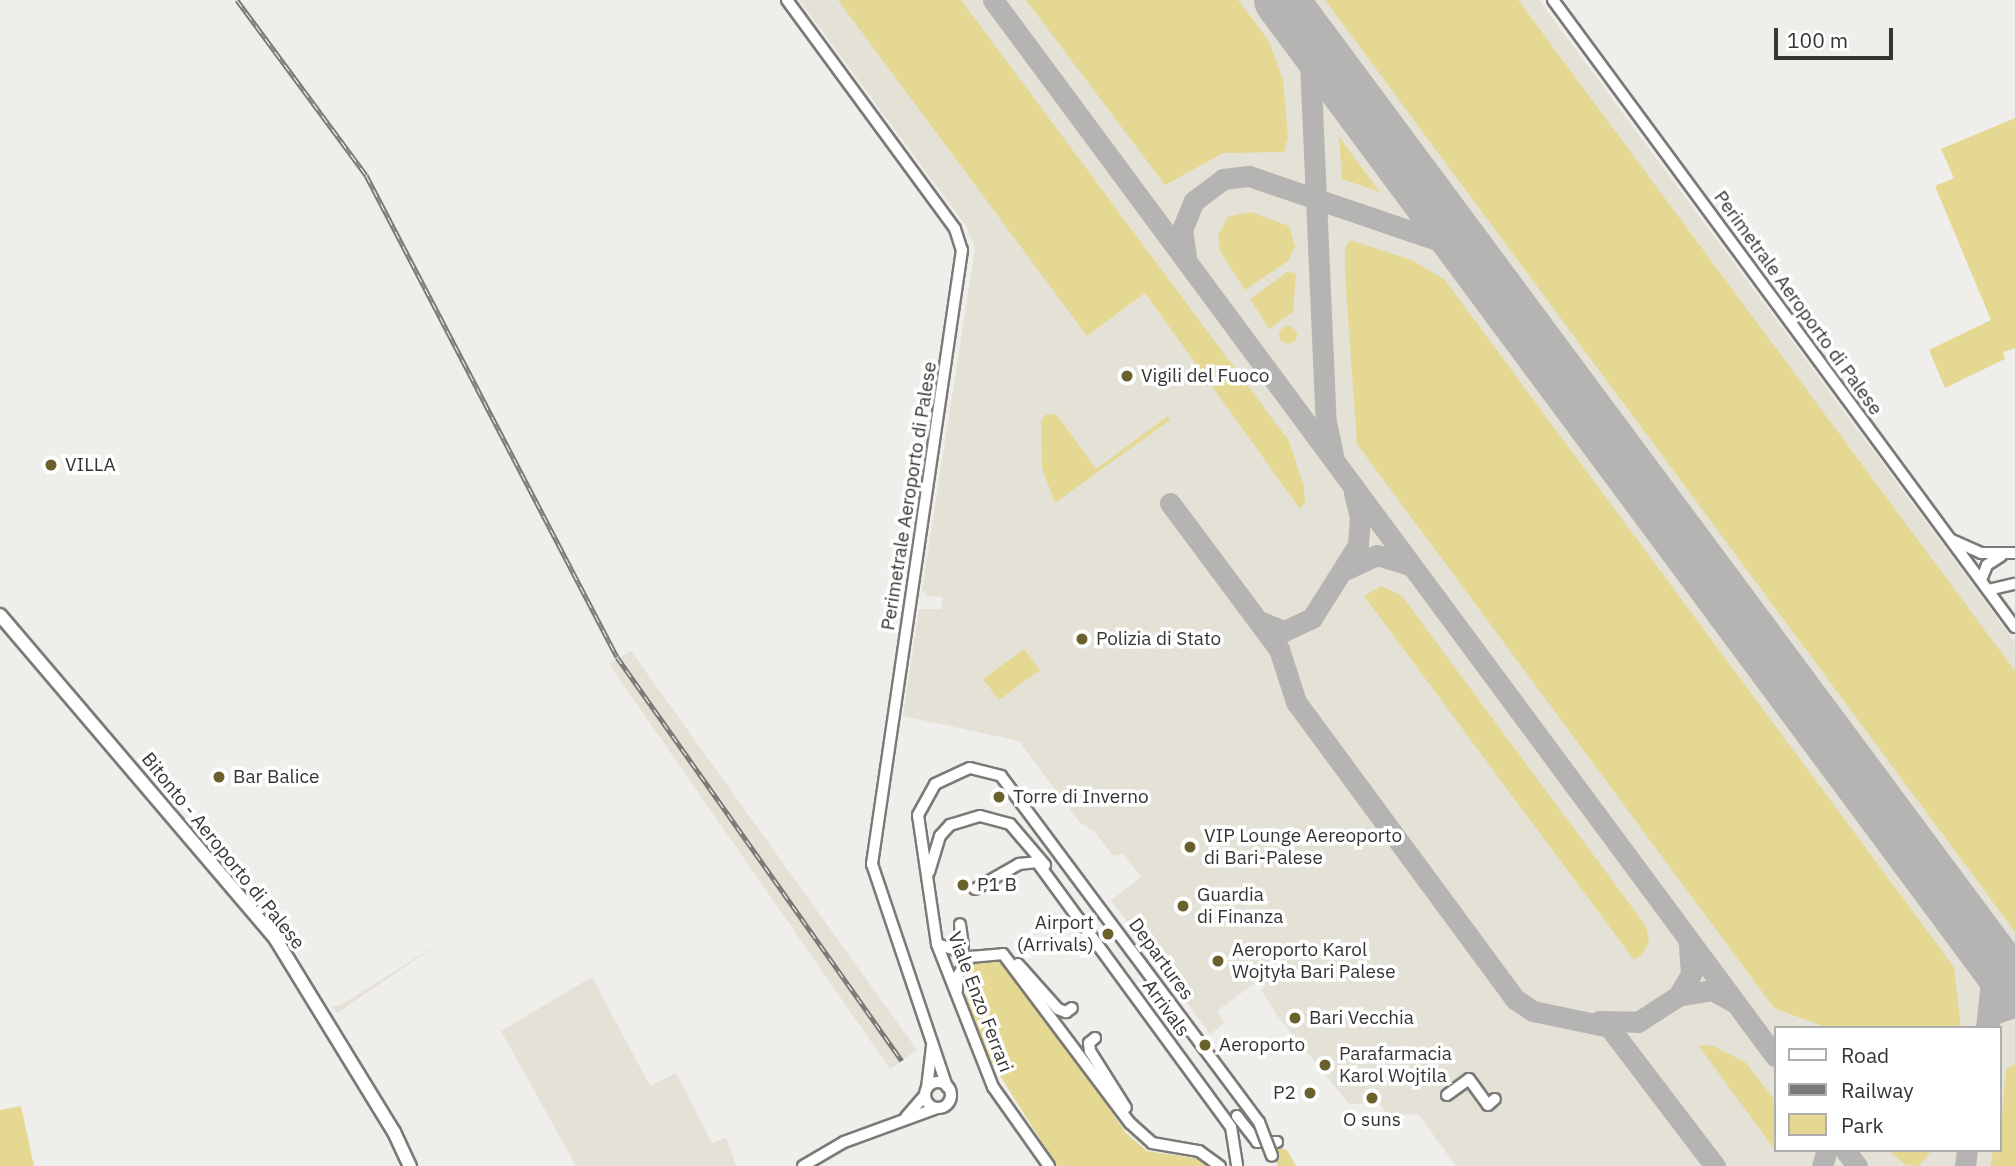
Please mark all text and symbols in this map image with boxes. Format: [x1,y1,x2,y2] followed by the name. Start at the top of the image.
[1777,14,1896,58] scale bar
[1787,26,1848,54] text: 100 m
[1709,186,1887,420] street label: Perimetrale Aeroporto di Palese
[876,360,942,632] street label: Perimetrale Aeroporto di Palese
[1141,365,1269,387] place label: Vigili del Fuoco
[1119,368,1135,384] marker: Vigili del Fuoco
[65,454,116,476] place label: VILLA
[43,457,59,473] marker: VILLA
[1096,628,1221,650] place label: Polizia di Stato
[1074,631,1090,647] marker: Polizia di Stato
[137,748,309,954] street label: Bitonto - Aeroporto di Palese
[233,766,319,788] place label: Bar Balice
[211,769,227,785] marker: Bar Balice
[1013,786,1149,808] place label: Torre di Inverno
[991,789,1007,805] marker: Torre di Inverno
[1204,825,1402,869] place label: VIP Lounge Aereoporto di Bari-Palese
[1182,839,1198,855] marker: VIP Lounge Aereoporto di Bari-Palese
[977,874,1017,896] place label: P1 B
[955,877,971,893] marker: P1 B
[1197,884,1283,928] place label: Guardia di Finanza
[1175,898,1191,914] marker: Guardia di Finanza
[1017,912,1094,956] place label: Airport (Arrivals)
[1124,914,1198,1004] street label: Departures
[1100,926,1116,942] marker: Airport (Arrivals)
[943,929,1017,1075] street label: Viale Enzo Ferrari
[1232,939,1396,983] place label: Aeroporto Karol Wojtyła Bari Palese
[1210,953,1226,969] marker: Aeroporto Karol Wojtyła Bari Palese
[1138,975,1194,1041] street label: Arrivals
[1309,1007,1414,1029] place label: Bari Vecchia
[1287,1010,1303,1026] marker: Bari Vecchia
[1773,1026,2001,1152] legend
[1219,1034,1305,1056] place label: Aeroporto
[1197,1037,1213,1053] marker: Aeroporto
[1841,1041,1889,1069] text: Road
[1339,1043,1452,1087] place label: Parafarmacia Karol Wojtila
[1317,1057,1333,1073] marker: Parafarmacia Karol Wojtila
[1841,1076,1914,1104] text: Railway
[1273,1082,1296,1104] place label: P2
[1302,1085,1318,1101] marker: P2
[1364,1090,1380,1106] marker: O suns
[1343,1109,1401,1131] place label: O suns
[1841,1111,1884,1139] text: Park

